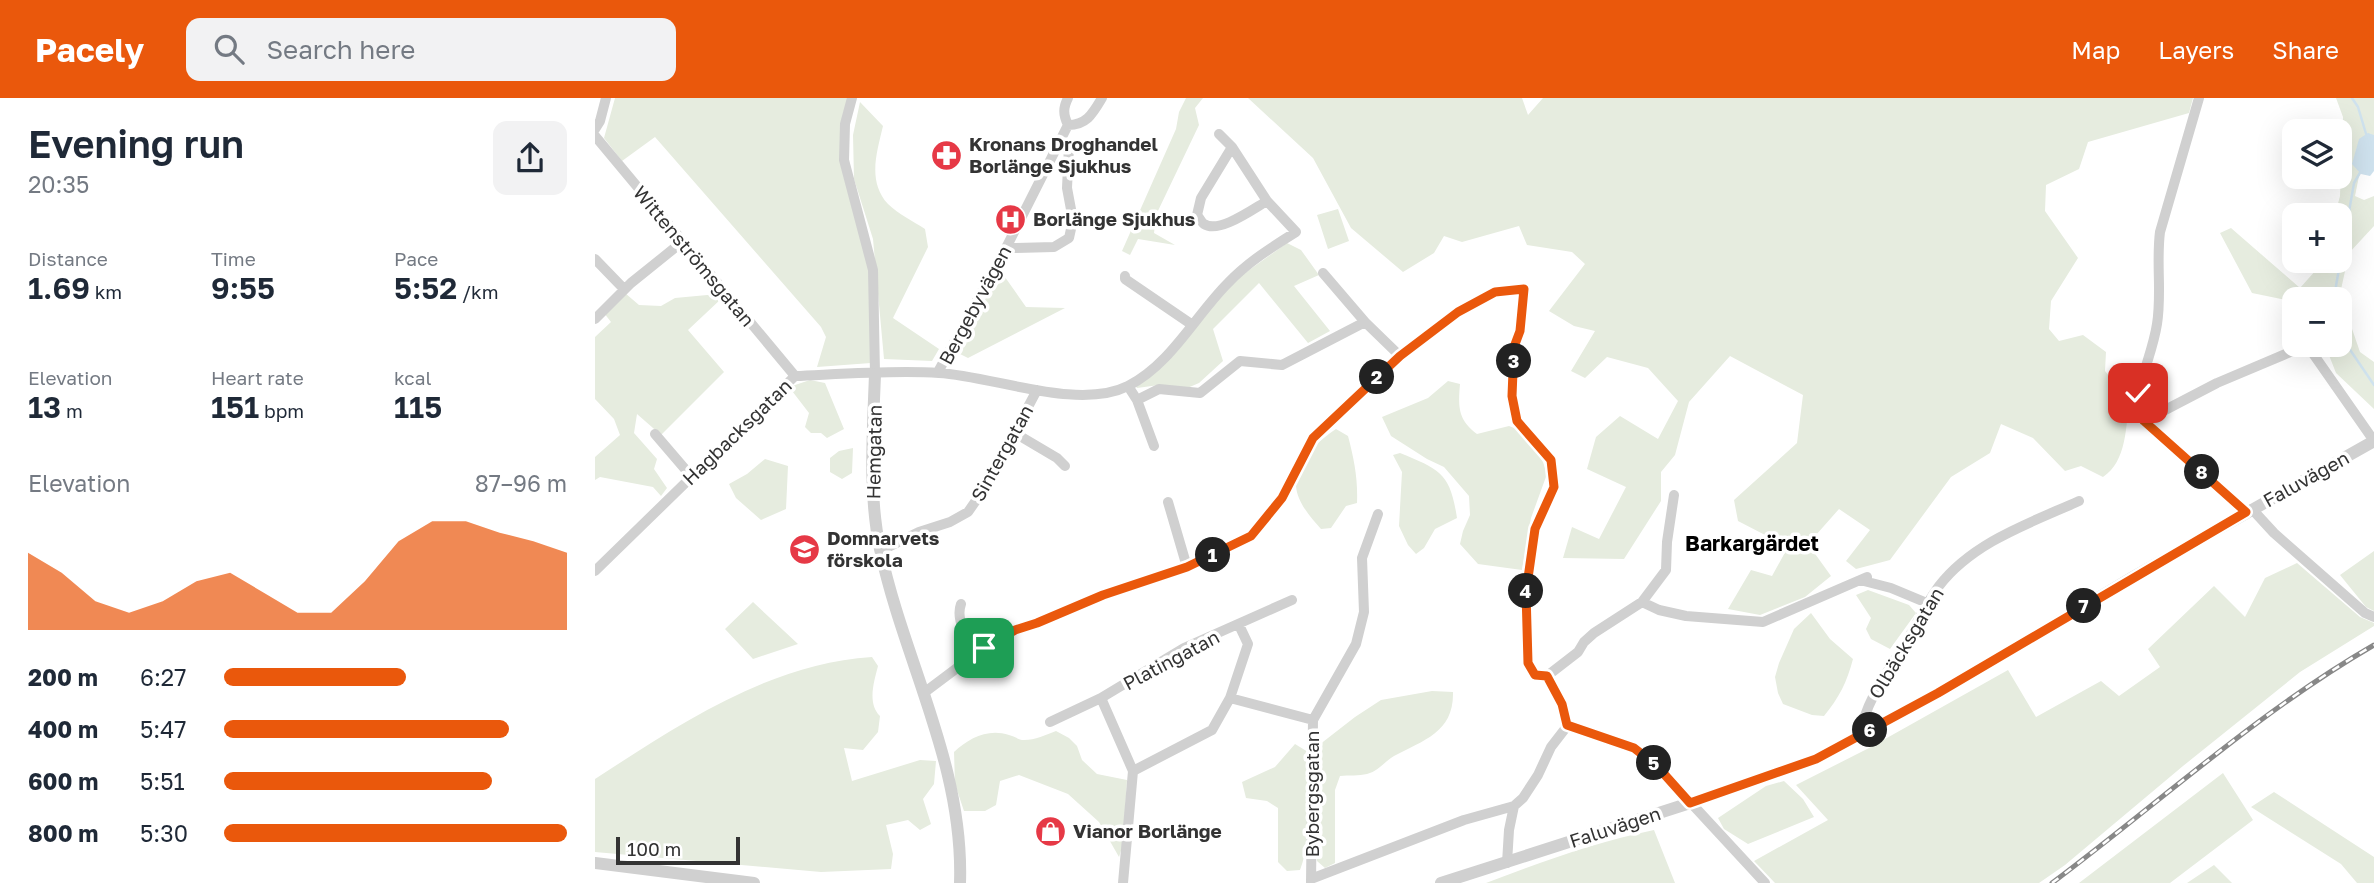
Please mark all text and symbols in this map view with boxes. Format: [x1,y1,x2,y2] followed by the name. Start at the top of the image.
[186,18,676,81] search box
[35,30,144,69] text: Pacely
[210,30,248,68] icon: search
[266,34,415,65] text: Search here
[2071,35,2120,64] text: Map
[2158,35,2234,64] text: Layers
[2272,35,2339,64] text: Share
[2282,119,2352,357] map controls
[2282,119,2352,189] button: layers
[28,121,244,166] text: Evening run
[493,121,567,195] button: share
[969,132,1158,177] place label: Kronans Droghandel Borlänge Sjukhus
[929,138,963,172] pharmacy icon: Kronans Droghandel Borlänge Sjukhus
[28,170,89,198] text: 20:35
[629,181,760,331] street label: Wittenströmsgatan
[993,202,1027,236] hospital icon: Borlänge Sjukhus
[2282,203,2352,273] button: +
[1033,207,1196,230] place label: Borlänge Sjukhus
[934,241,1016,368] street label: Bergebyvägen
[28,247,108,270] text: Distance
[211,247,256,270] text: Time
[394,247,438,270] text: Pace
[28,270,90,306] text: 1.69
[211,270,275,306] text: 9:55
[394,270,457,306] text: 5:52
[90,280,122,303] text: km
[457,280,499,303] text: /km
[2282,287,2352,357] button: −
[1497,344,1531,378] pin: 3
[1508,349,1519,372] text: 3
[1359,360,1395,394] pin: 2
[2108,363,2168,423] pin
[1371,365,1382,388] text: 2
[28,366,113,389] text: Elevation
[211,366,304,389] text: Heart rate
[394,366,432,389] text: kcal
[677,374,796,489] street label: Hagbacksgatan
[2119,374,2157,412] icon: check
[28,389,61,425] text: 13
[211,389,259,425] text: 151
[394,389,442,425] text: 115
[61,399,83,422] text: m
[259,399,304,422] text: bpm
[966,400,1038,505] street label: Sintergatan
[861,405,886,499] street label: Hemgatan
[2259,446,2353,512] street label: Faluvägen
[2185,454,2219,490] pin: 8
[2195,460,2208,483] text: 8
[28,469,130,497] text: Elevation
[475,469,567,497] text: 87–96 m
[827,526,940,571] place label: Domnarvets förskola
[1685,530,1819,556] district label: Barkargärdet
[787,532,821,566] school or university icon: Domnarvets förskola
[1195,538,1231,573] pin: 1
[1208,543,1217,566] text: 1
[1509,574,1543,608] pin: 4
[1520,579,1531,602] text: 4
[1863,583,1948,703] street label: Olbäcksgatan
[2067,588,2101,624] pin: 7
[2078,594,2089,617] text: 7
[954,618,1014,678] pin
[1119,625,1223,695] street label: Platingatan
[965,629,1003,667] icon: arrive
[28,663,98,691] text: 200 m
[140,663,186,691] text: 6:27
[1853,712,1887,748] pin: 6
[28,715,98,743] text: 400 m
[140,715,186,743] text: 5:47
[1863,718,1876,741] text: 6
[1300,730,1323,858] street label: Bybergsgatan
[1637,746,1671,780] pin: 5
[1648,751,1659,774] text: 5
[28,767,98,795] text: 600 m
[140,767,185,795] text: 5:51
[1566,801,1663,852] street label: Faluvägen
[1033,814,1067,848] shop icon: Vianor Borlänge
[28,819,99,847] text: 800 m
[140,819,188,847] text: 5:30
[1073,819,1222,842] place label: Vianor Borlänge
[616,834,740,866] scale bar
[627,837,681,860] text: 100 m

